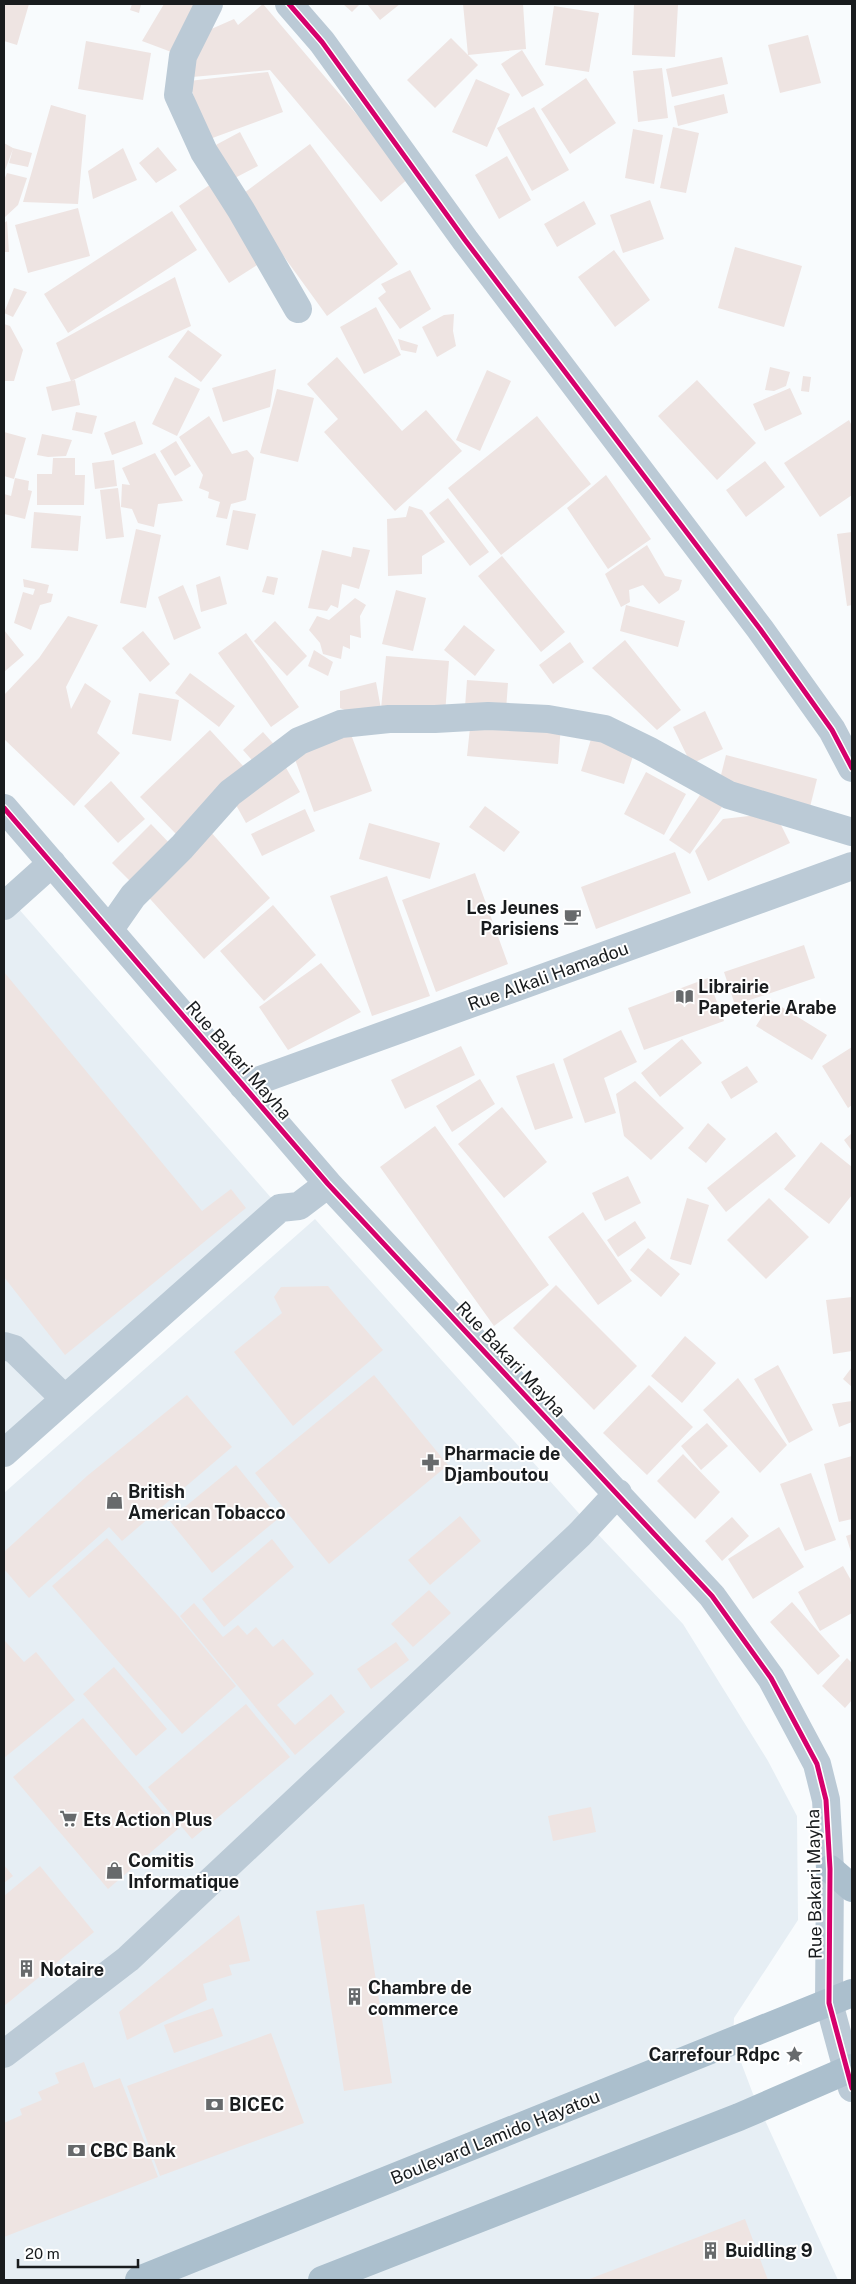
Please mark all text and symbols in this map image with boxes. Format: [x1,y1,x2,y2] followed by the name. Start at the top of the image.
[466,897,559,939] place label: Les Jeunes Parisiens
[563,907,583,927] cafe icon: Les Jeunes Parisiens
[465,937,631,1015] street label: Rue Alkali Hamadou
[698,976,837,1018] place label: Librairie Papeterie Arabe
[674,986,694,1006] library icon: Librairie Papeterie Arabe
[182,996,296,1124] street label: Rue Bakari Mayha
[452,1297,570,1421] street label: Rue Bakari Mayha
[444,1443,560,1485] place label: Pharmacie de Djamboutou
[420,1453,440,1473] pharmacy icon: Pharmacie de Djamboutou
[128,1481,286,1523] place label: British American Tobacco
[104,1491,124,1511] shop icon: British American Tobacco
[59,1809,79,1829] supermarket icon: Ets Action Plus
[83,1809,212,1830] place label: Ets Action Plus
[802,1809,826,1959] street label: Rue Bakari Mayha
[128,1850,239,1892] place label: Comitis Informatique
[104,1860,124,1880] shop icon: Comitis Informatique
[16,1959,36,1979] building icon: Notaire
[40,1959,104,1980] place label: Notaire
[368,1977,472,2019] place label: Chambre de commerce
[344,1987,364,2007] building icon: Chambre de commerce
[649,2044,780,2065] place label: Carrefour Rdpc
[784,2044,804,2064] place icon: Carrefour Rdpc
[387,2085,603,2189] street label: Boulevard Lamido Hayatou
[205,2094,225,2114] bank icon: BICEC
[229,2094,284,2115] place label: BICEC
[66,2140,86,2160] bank icon: CBC Bank
[90,2140,176,2161] place label: CBC Bank
[18,2236,138,2268] scale bar
[701,2240,721,2260] building icon: Buidling 9
[725,2240,813,2261] place label: Buidling 9
[25,2245,60,2262] text: 20 m

